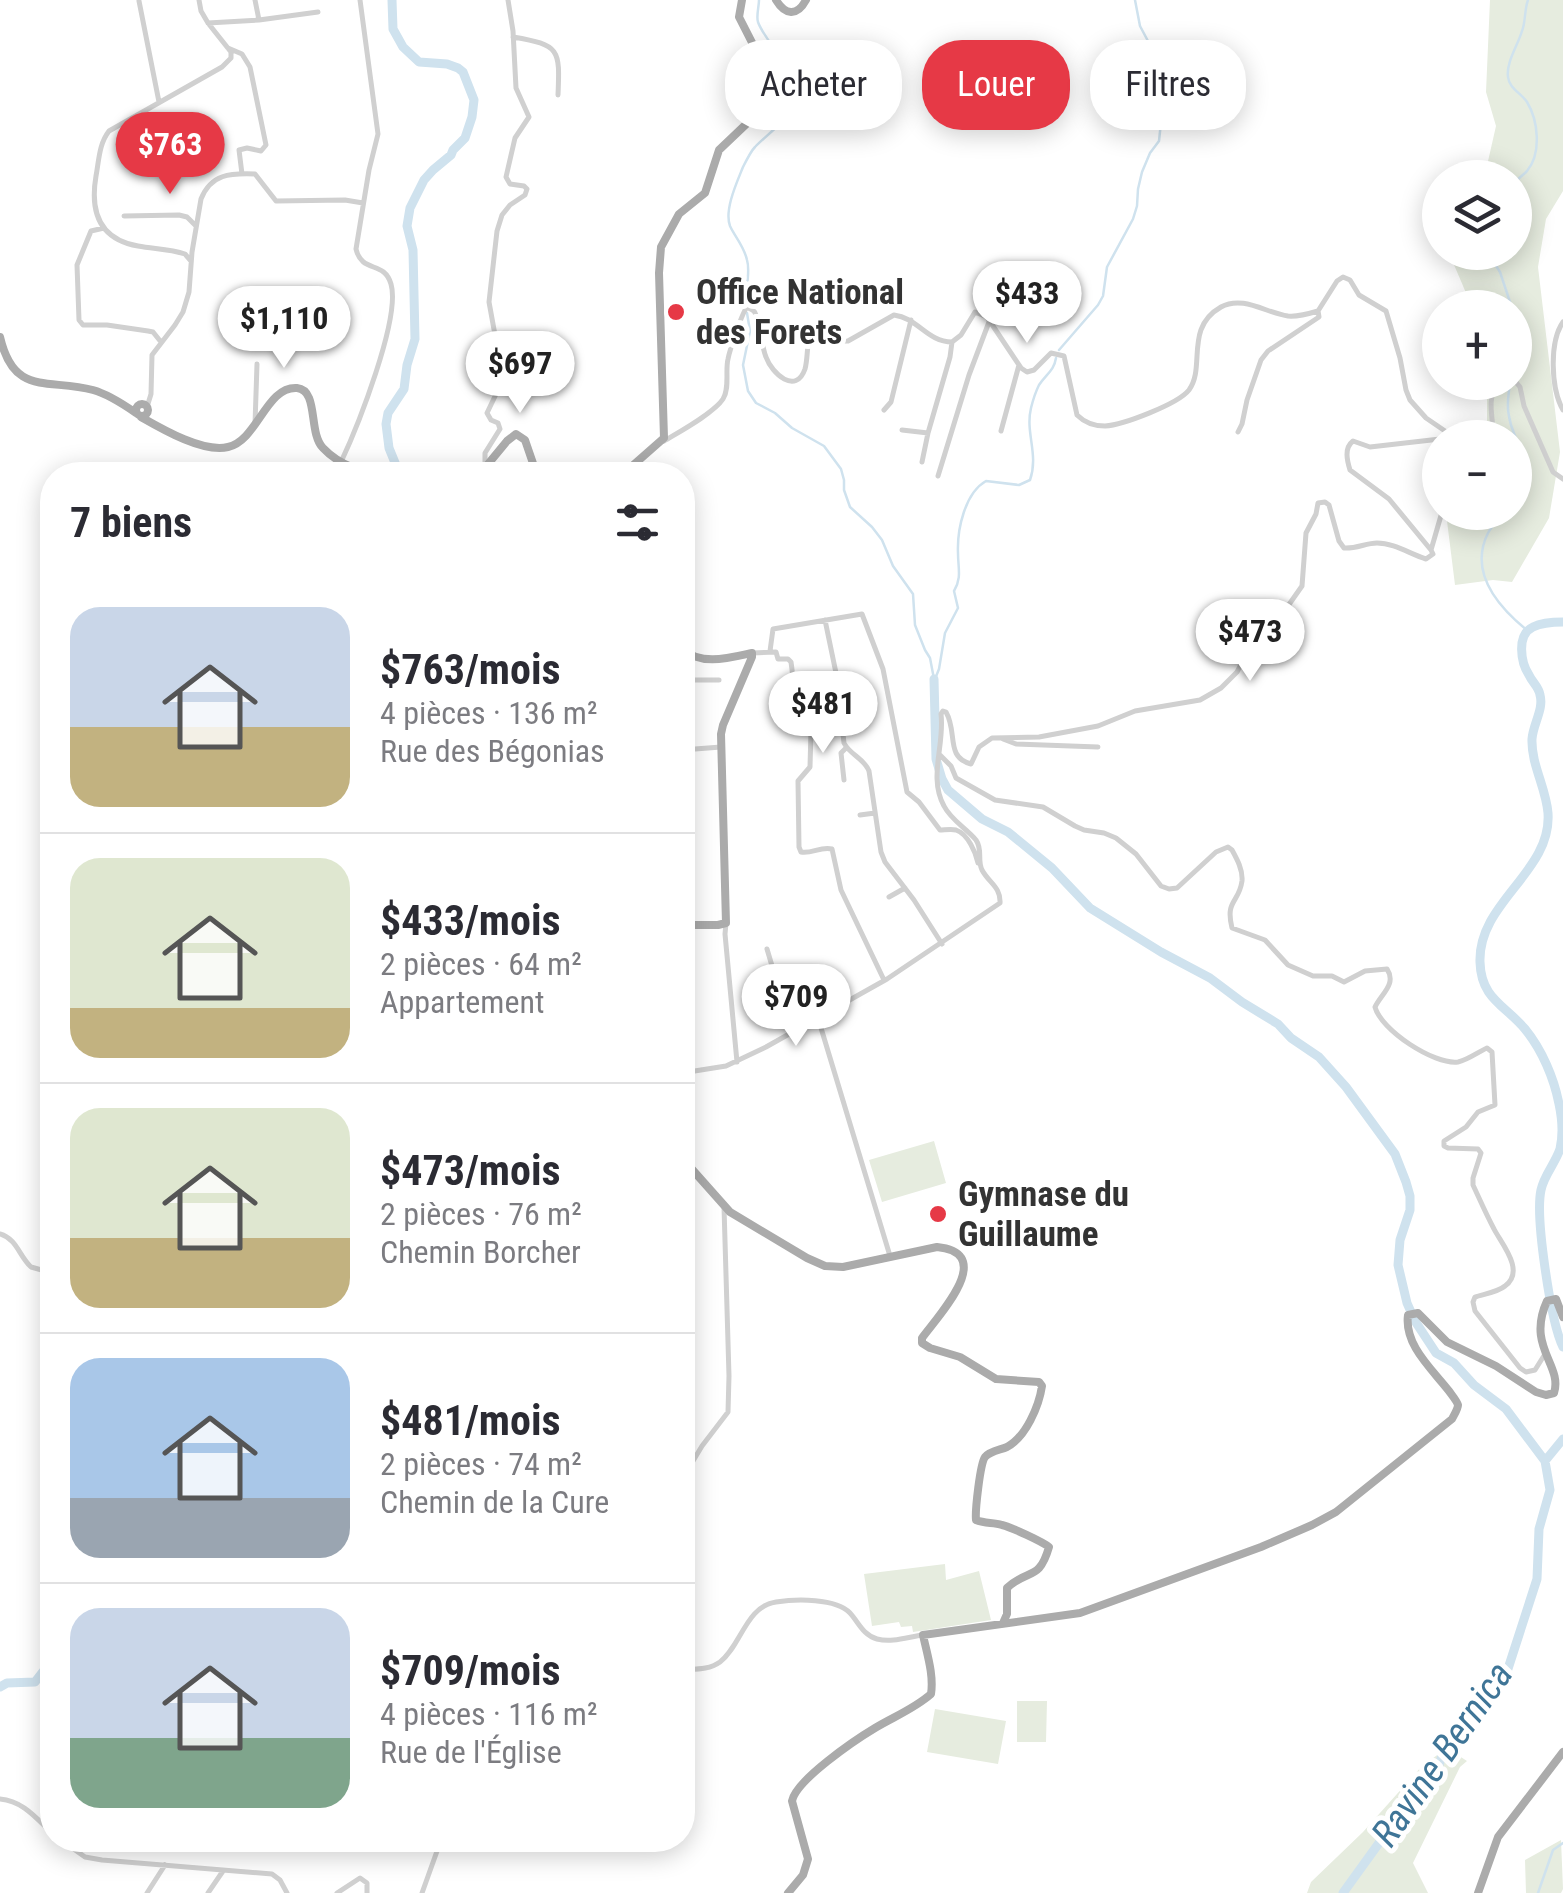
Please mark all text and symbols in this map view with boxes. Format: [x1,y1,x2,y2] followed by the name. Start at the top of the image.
[725,40,902,130] chip: Acheter
[922,40,1070,130] chip: Louer
[1090,40,1246,130] chip: Filtres
[111,112,229,197] pin: $763
[138,125,202,163] text: $763
[1422,160,1532,530] map controls
[1422,160,1532,270] button: layers
[968,261,1086,346] pin: $433
[696,272,904,353] place label: Office National des Forets
[995,274,1059,312] text: $433
[203,286,365,371] pin: $1,110
[1422,290,1532,400] button: +
[240,299,328,337] text: $1,110
[665,301,687,323] marker: Office National des Forets
[461,331,579,416] pin: $697
[488,344,552,382] text: $697
[1422,420,1532,530] button: −
[610,495,665,550] icon: filters
[70,498,192,547] text: 7 biens
[1191,599,1309,684] pin: $473
[1218,612,1282,650] text: $473
[380,645,561,694] text: $763/mois
[150,647,270,767] icon: home
[764,671,882,756] pin: $481
[791,684,855,722] text: $481
[380,694,598,732] text: 4 pièces · 136 m²
[380,732,605,770] text: Rue des Bégonias
[380,896,561,945] text: $433/mois
[150,898,270,1018] icon: home
[380,945,582,983] text: 2 pièces · 64 m²
[737,964,855,1049] pin: $709
[764,977,828,1015] text: $709
[380,983,544,1021] text: Appartement
[380,1146,561,1195] text: $473/mois
[150,1148,270,1268] icon: home
[958,1174,1129,1255] place label: Gymnase du Guillaume
[380,1195,582,1233] text: 2 pièces · 76 m²
[927,1203,949,1225] marker: Gymnase du Guillaume
[380,1233,581,1271] text: Chemin Borcher
[380,1396,561,1445] text: $481/mois
[150,1398,270,1518] icon: home
[380,1445,582,1483] text: 2 pièces · 74 m²
[380,1483,609,1521] text: Chemin de la Cure
[380,1646,561,1695] text: $709/mois
[150,1648,270,1768] icon: home
[1362,1653,1522,1855] water label: Ravine Bernica
[380,1695,598,1733] text: 4 pièces · 116 m²
[380,1733,562,1771] text: Rue de l'Église

